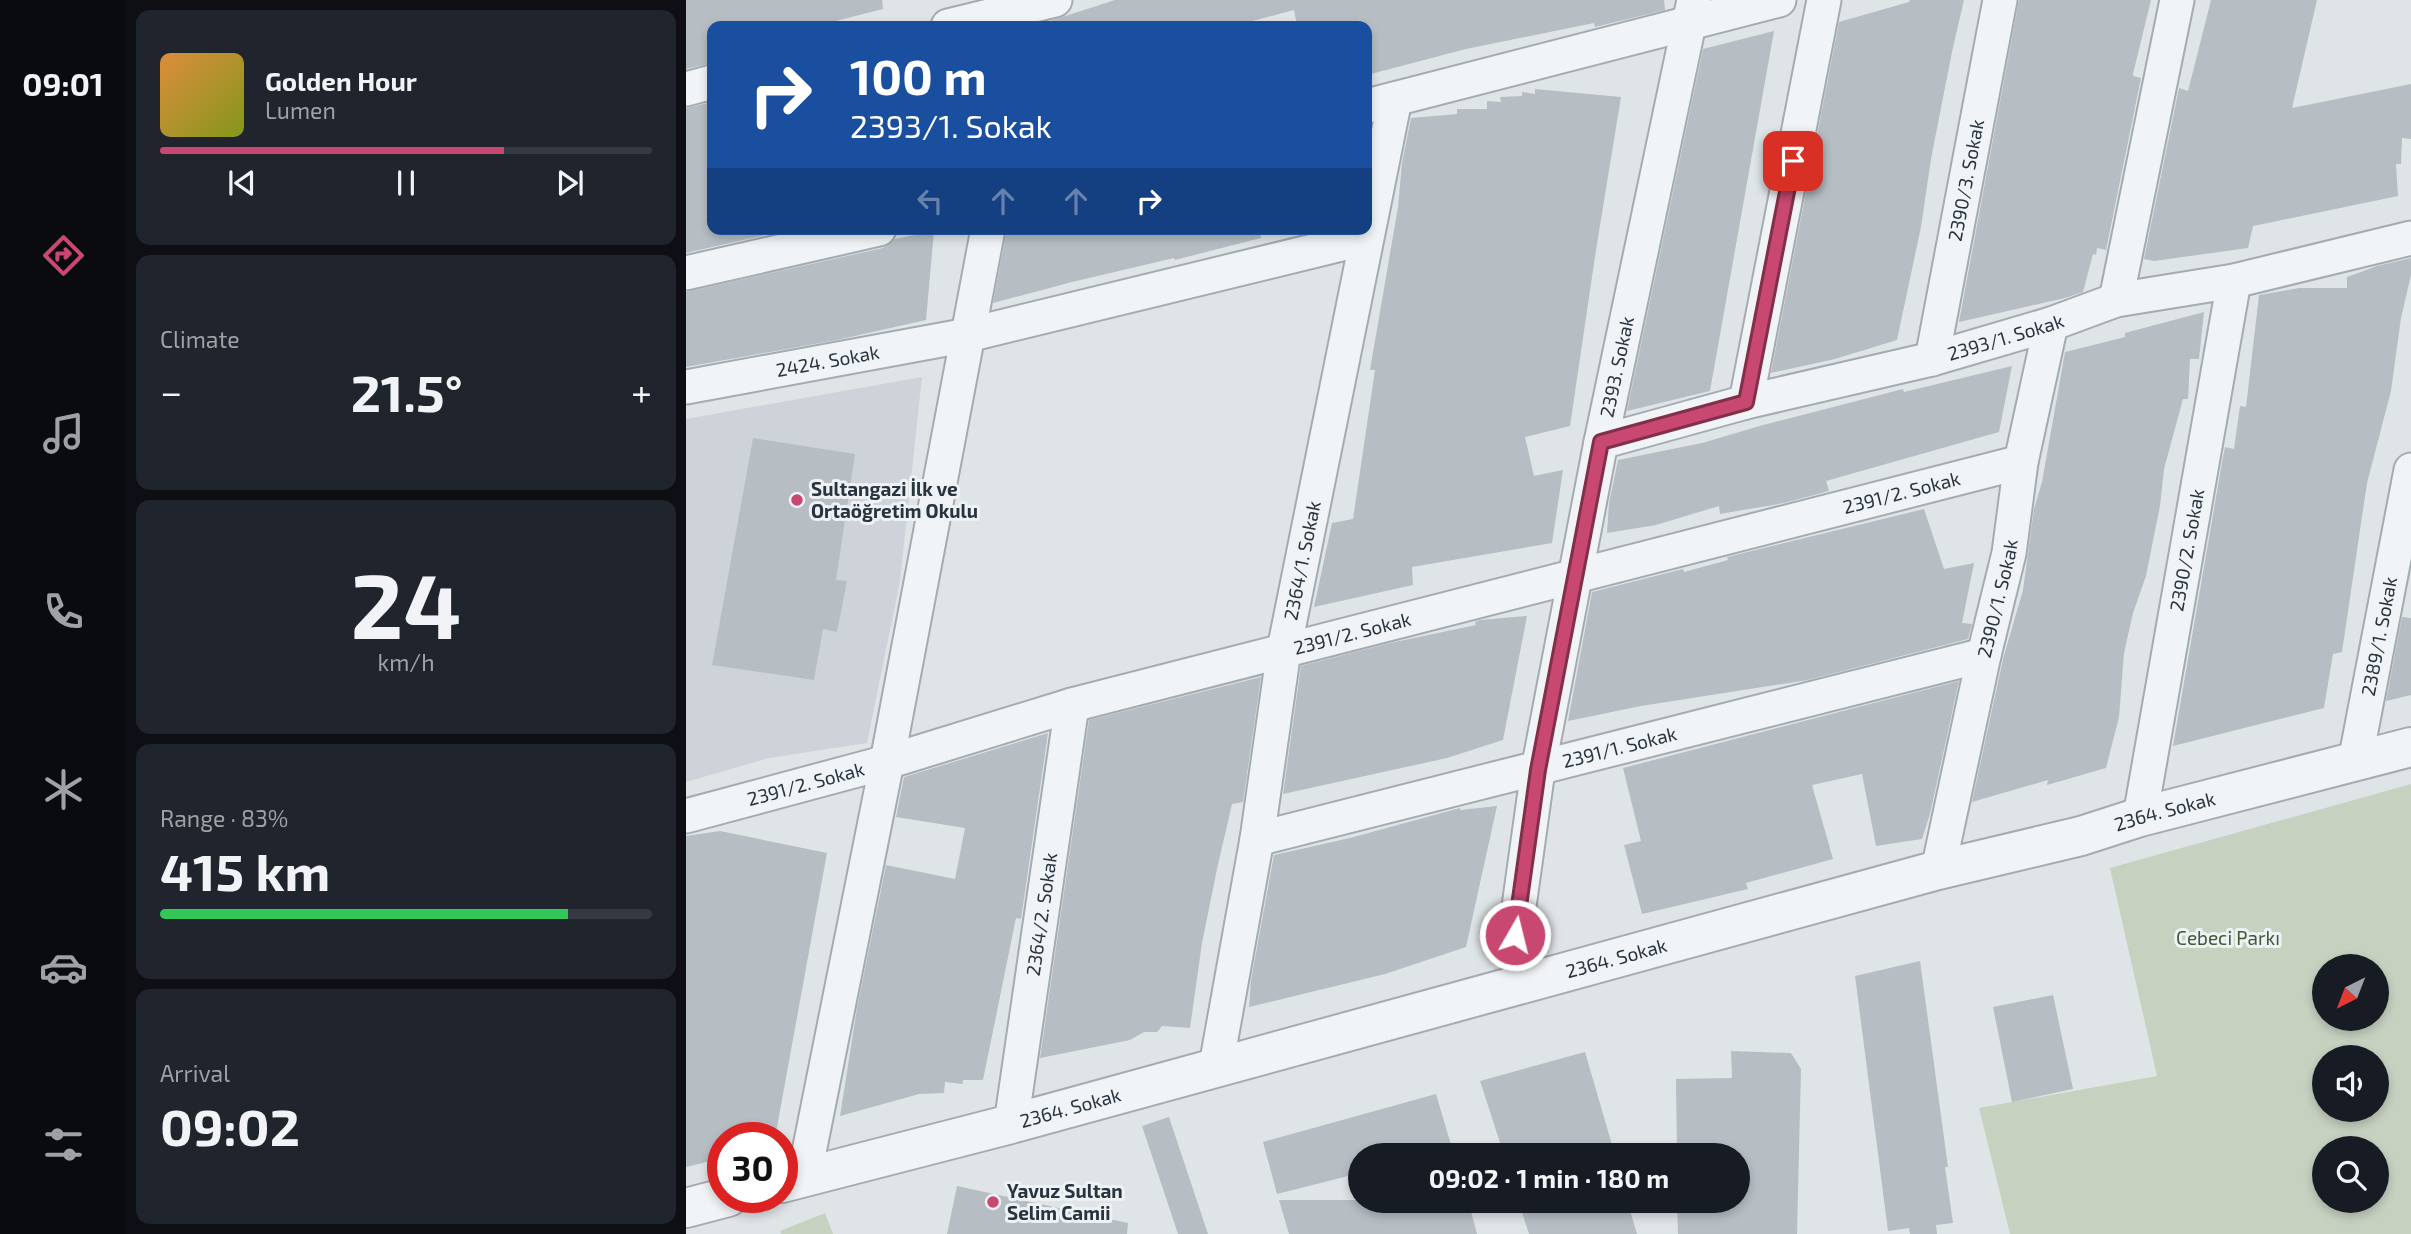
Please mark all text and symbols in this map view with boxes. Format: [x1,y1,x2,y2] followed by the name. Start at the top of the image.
[850,46,987,105] text: 100 m
[735,49,826,140] icon: right
[22,64,104,102] text: 09:01
[265,65,417,96] text: Golden Hour
[265,96,336,124] text: Lumen
[850,106,1052,144] text: 2393/1. Sokak
[1943,117,1988,243] street label: 2390/3. Sokak
[1763,131,1823,191] pin
[1774,142,1812,180] icon: arrive
[223,164,261,202] icon: previous
[387,164,425,202] icon: pause
[551,164,589,202] icon: next
[911,182,949,220] icon: left
[984,182,1022,220] icon: ahead
[1057,182,1095,220] icon: ahead
[1130,182,1168,220] icon: right
[39,231,88,280] icon: directions
[1945,308,2067,365] street label: 2393/1. Sokak
[1595,314,1638,419] street label: 2393. Sokak
[160,325,240,353] text: Climate
[774,340,881,381] street label: 2424. Sokak
[351,360,463,422] text: 21.5°
[160,368,182,414] text: −
[631,368,652,414] text: +
[39,409,88,458] icon: music
[1840,466,1963,518] street label: 2391/2. Sokak
[811,477,978,522] place label: Sultangazi İlk ve Ortaöğretim Okulu
[2164,487,2208,613] street label: 2390/2. Sokak
[789,492,805,508] marker: Sultangazi İlk ve Ortaöğretim Okulu
[1278,498,1325,622] street label: 2364/1. Sokak
[1972,538,2022,660] street label: 2390/1. Sokak
[351,548,461,657] text: 24
[2356,574,2401,698] street label: 2389/1. Sokak
[39,587,88,636] icon: phone
[1291,607,1413,659] street label: 2391/2. Sokak
[377,648,435,676] text: km/h
[1560,721,1679,772] street label: 2391/1. Sokak
[745,757,867,810] street label: 2391/2. Sokak
[39,765,88,814] icon: climate
[2111,786,2218,836] street label: 2364. Sokak
[160,804,288,832] text: Range · 83%
[160,839,330,901] text: 415 km
[1021,851,1061,977] street label: 2364/2. Sokak
[1478,898,1552,972] position arrow
[2176,926,2280,949] park label: Cebeci Parkı
[1563,933,1669,982] street label: 2364. Sokak
[39,943,88,992] icon: car
[2312,954,2389,1031] north arrow
[2312,954,2389,1213] map controls
[2312,1045,2389,1122] button: sound
[160,1059,230,1087] text: Arrival
[1017,1082,1124,1132] street label: 2364. Sokak
[160,1094,300,1156] text: 09:02
[39,1120,88,1169] icon: filters
[707,1122,798,1213] speed limit sign: 30
[2312,1136,2389,1213] button: search
[1429,1162,1669,1193] text: 09:02 · 1 min · 180 m
[1007,1179,1123,1224] place label: Yavuz Sultan Selim Camii
[985,1194,1001,1210] marker: Yavuz Sultan Selim Camii

